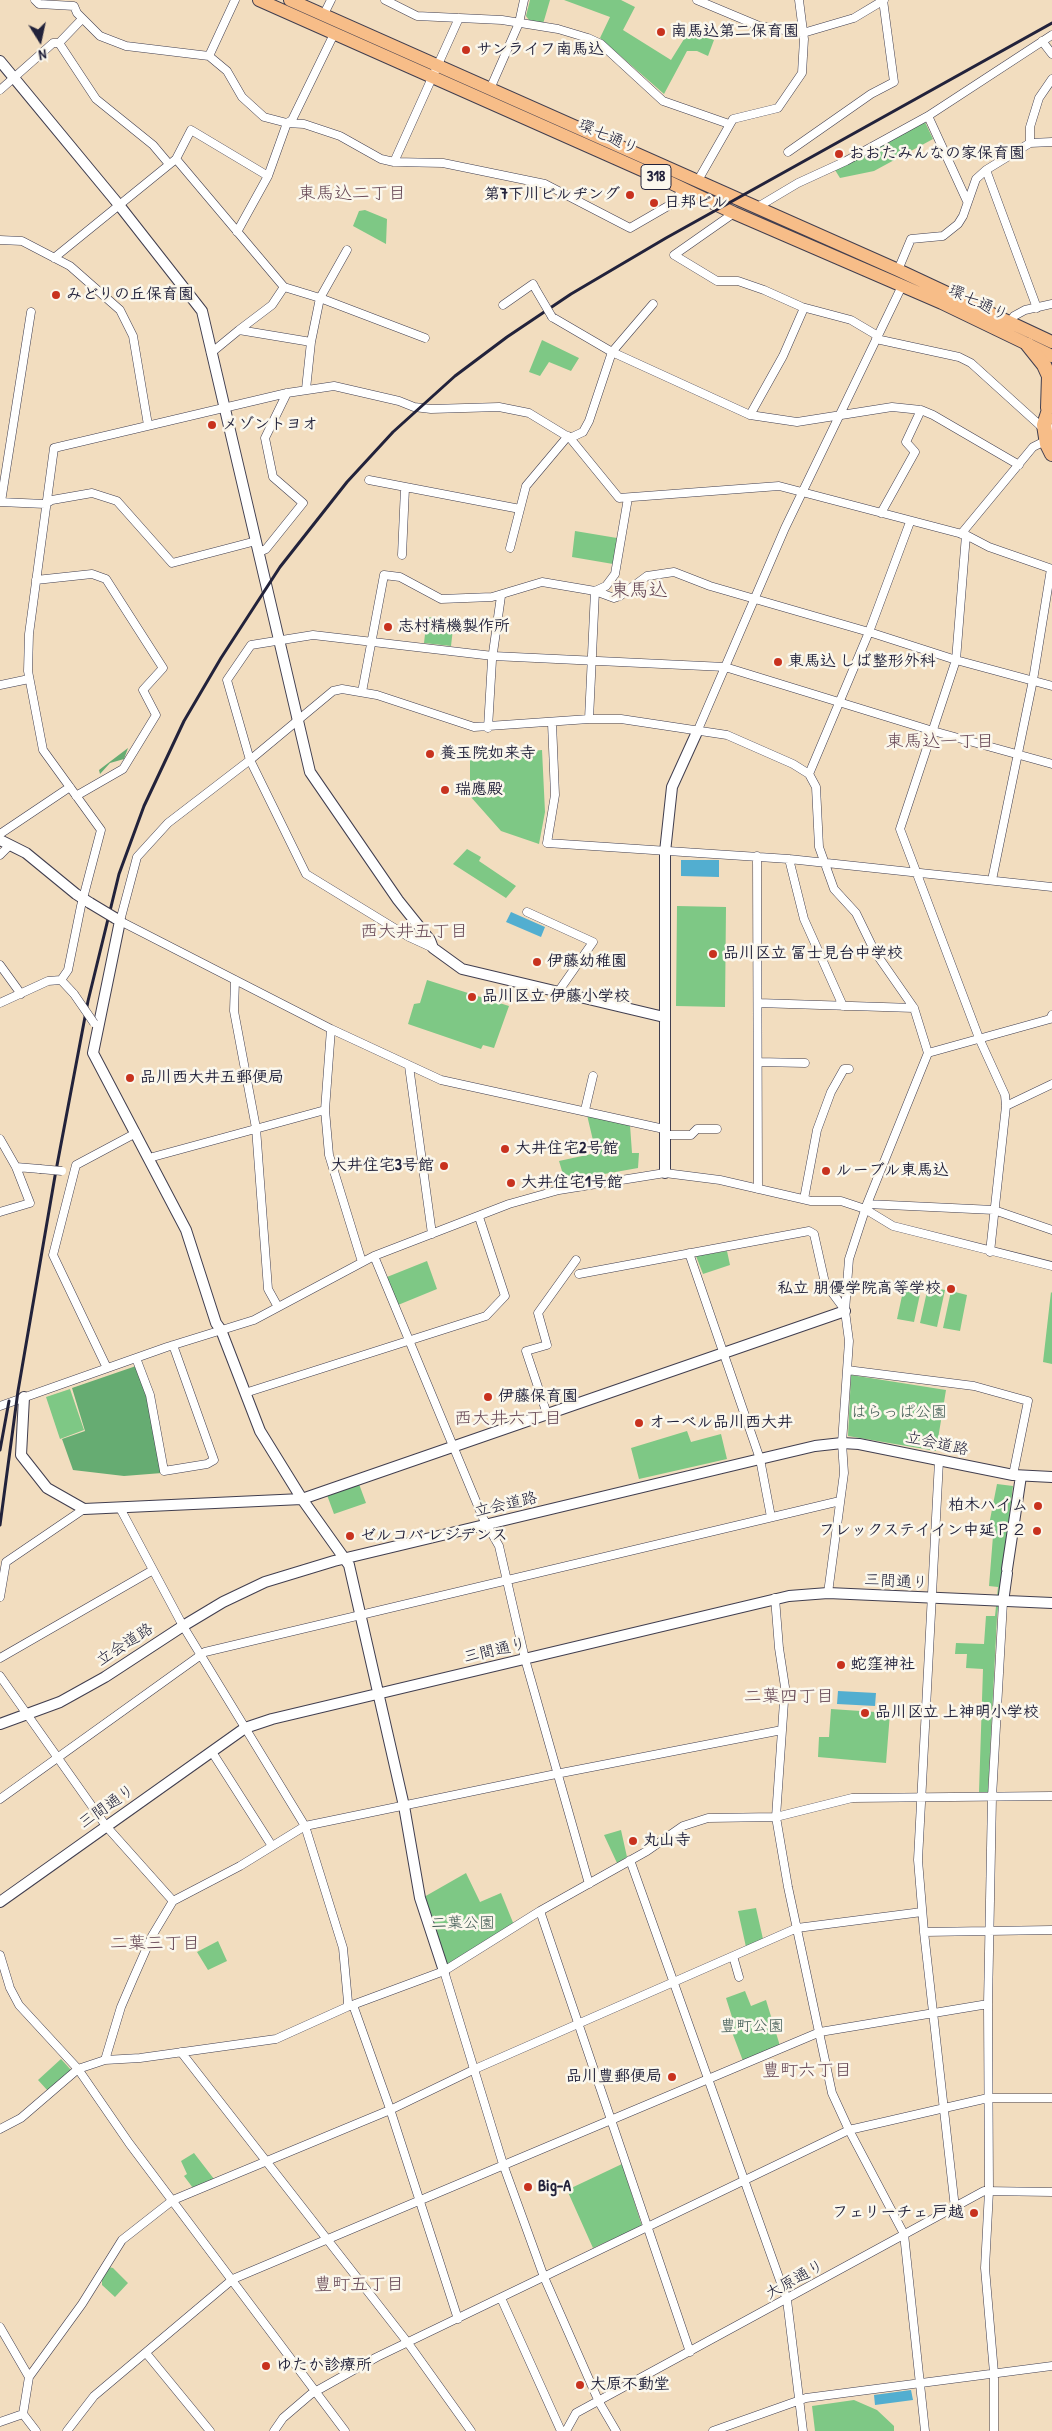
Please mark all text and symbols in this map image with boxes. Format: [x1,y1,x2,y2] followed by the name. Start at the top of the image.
[15,15,65,65] north arrow
[671,22,799,42] place label: 南馬込第二保育園
[655,26,667,38] marker: 南馬込第二保育園
[476,40,604,60] place label: サンライフ南馬込
[460,44,472,56] marker: サンライフ南馬込
[37,45,48,65] text: N
[575,115,641,159] street label: 環七通り
[849,144,1025,164] place label: おおたみんなの家保育園
[833,148,845,160] marker: おおたみんなの家保育園
[641,164,671,190] road number: 318
[298,183,406,205] district label: 東馬込二丁目
[484,185,620,205] place label: 第7下川ビルヂング
[624,189,636,201] marker: 第7下川ビルヂング
[664,193,728,213] place label: 日邦ビル
[648,197,660,209] marker: 日邦ビル
[945,281,1011,325] street label: 環七通り
[66,285,194,305] place label: みどりの丘保育園
[50,289,62,301] marker: みどりの丘保育園
[222,415,318,435] place label: メゾントヨオ
[206,419,218,431] marker: メゾントヨオ
[611,580,667,602] district label: 東馬込
[398,617,510,637] place label: 志村精機製作所
[382,621,394,633] marker: 志村精機製作所
[788,652,936,672] place label: 東馬込 しば整形外科
[772,656,784,668] marker: 東馬込 しば整形外科
[886,731,994,753] district label: 東馬込一丁目
[440,744,536,764] place label: 養玉院如来寺
[424,748,436,760] marker: 養玉院如来寺
[455,780,503,800] place label: 瑞應殿
[439,784,451,796] marker: 瑞應殿
[360,921,468,943] district label: 西大井五丁目
[723,944,903,964] place label: 品川区立 冨士見台中学校
[707,948,719,960] marker: 品川区立 冨士見台中学校
[547,952,627,972] place label: 伊藤幼稚園
[531,956,543,968] marker: 伊藤幼稚園
[482,987,630,1007] place label: 品川区立 伊藤小学校
[466,991,478,1003] marker: 品川区立 伊藤小学校
[140,1068,284,1088] place label: 品川西大井五郵便局
[124,1072,136,1084] marker: 品川西大井五郵便局
[515,1139,618,1159] place label: 大井住宅2号館
[499,1143,511,1155] marker: 大井住宅2号館
[331,1156,434,1176] place label: 大井住宅3号館
[438,1160,450,1172] marker: 大井住宅3号館
[836,1161,949,1181] place label: ルーブル東馬込
[820,1165,832,1177] marker: ルーブル東馬込
[521,1173,623,1193] place label: 大井住宅1号館
[505,1177,517,1189] marker: 大井住宅1号館
[777,1279,941,1299] place label: 私立 朋優学院高等学校
[945,1283,957,1295] marker: 私立 朋優学院高等学校
[498,1387,578,1407] place label: 伊藤保育園
[482,1391,494,1403] marker: 伊藤保育園
[851,1403,947,1423] park label: はらっぱ公園
[454,1408,562,1430] district label: 西大井六丁目
[649,1413,793,1433] place label: オーベル品川西大井
[633,1417,645,1429] marker: オーベル品川西大井
[904,1428,970,1460] street label: 立会道路
[473,1488,539,1522] street label: 立会道路
[948,1496,1028,1516] place label: 柏木ハイム
[1032,1500,1044,1512] marker: 柏木ハイム
[819,1521,1027,1541] place label: フレックステイイン中延Ｐ２
[1031,1525,1043,1537] marker: フレックステイイン中延Ｐ２
[360,1526,508,1546] place label: ゼルコバ レジデンス
[344,1530,356,1542] marker: ゼルコバ レジデンス
[864,1571,928,1593] street label: 三間通り
[93,1620,157,1670] street label: 立会道路
[462,1634,528,1668] street label: 三間通り
[851,1655,915,1675] place label: 蛇窪神社
[835,1659,847,1671] marker: 蛇窪神社
[744,1686,834,1708] district label: 二葉四丁目
[875,1703,1039,1723] place label: 品川区立 上神明小学校
[859,1707,871,1719] marker: 品川区立 上神明小学校
[75,1781,139,1833] street label: 三間通り
[643,1831,691,1851] place label: 丸山寺
[627,1835,639,1847] marker: 丸山寺
[431,1914,495,1934] park label: 二葉公園
[110,1933,200,1955] district label: 二葉三丁目
[720,2017,784,2037] park label: 豊町公園
[762,2060,852,2082] district label: 豊町六丁目
[566,2067,662,2087] place label: 品川豊郵便局
[666,2071,678,2083] marker: 品川豊郵便局
[538,2177,571,2197] place label: Big-A
[522,2181,534,2193] marker: Big-A
[832,2203,964,2223] place label: フェリーチェ 戸越
[968,2207,980,2219] marker: フェリーチェ 戸越
[762,2256,828,2304] street label: 大原通り
[314,2274,404,2296] district label: 豊町五丁目
[276,2356,372,2376] place label: ゆたか診療所
[260,2360,272,2372] marker: ゆたか診療所
[590,2375,670,2395] place label: 大原不動堂
[574,2379,586,2391] marker: 大原不動堂

